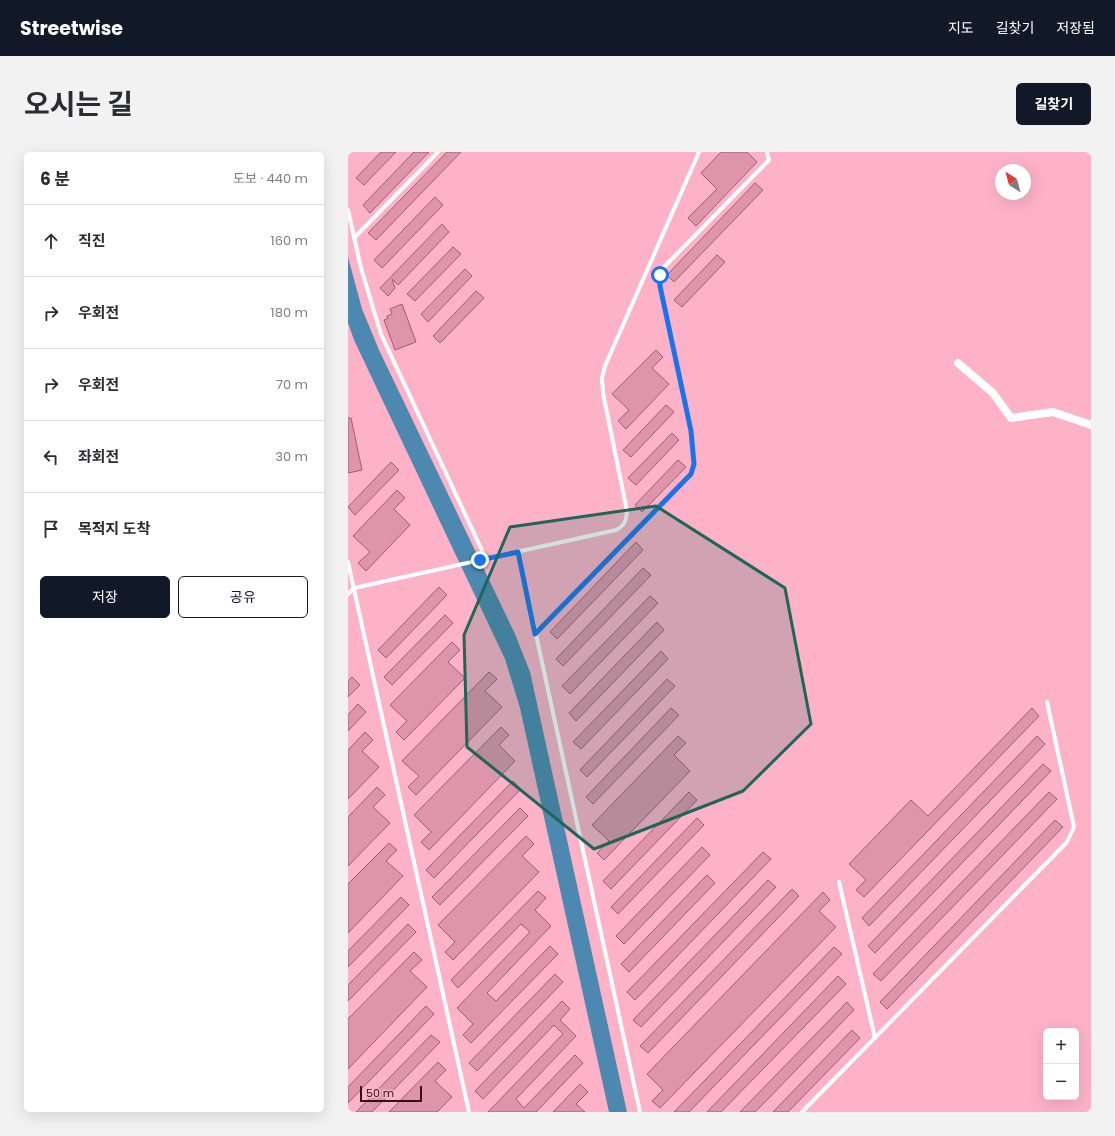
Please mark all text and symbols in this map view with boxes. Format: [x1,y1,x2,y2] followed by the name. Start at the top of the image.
[20,15,123,42] text: Streetwise
[948,18,974,38] text: 지도
[996,18,1034,38] text: 길찾기
[1056,18,1095,38] text: 저장됨
[1016,83,1091,125] button: 길찾기
[24,85,133,124] text: 오시는 길
[995,164,1031,200] north arrow
[40,167,70,191] text: 6 분
[233,169,308,188] text: 도보 · 440 m
[40,230,62,252] icon: ahead
[78,230,106,251] text: 직진
[271,231,308,250] text: 160 m
[651,266,669,284] route start
[40,302,62,324] icon: right
[78,302,119,323] text: 우회전
[271,303,308,322] text: 180 m
[40,374,62,396] icon: right
[78,374,119,395] text: 우회전
[276,375,308,394] text: 70 m
[40,446,62,468] icon: left
[78,446,119,467] text: 좌회전
[275,447,308,466] text: 30 m
[40,518,62,540] icon: arrive
[78,518,150,539] text: 목적지 도착
[471,551,489,569] route end
[40,576,170,618] button: 저장
[178,576,308,618] button: 공유
[1043,1028,1079,1100] map controls
[1043,1028,1079,1064] button: +
[1043,1064,1079,1100] button: −
[360,1084,422,1103] scale bar
[366,1085,394,1101] text: 50 m

